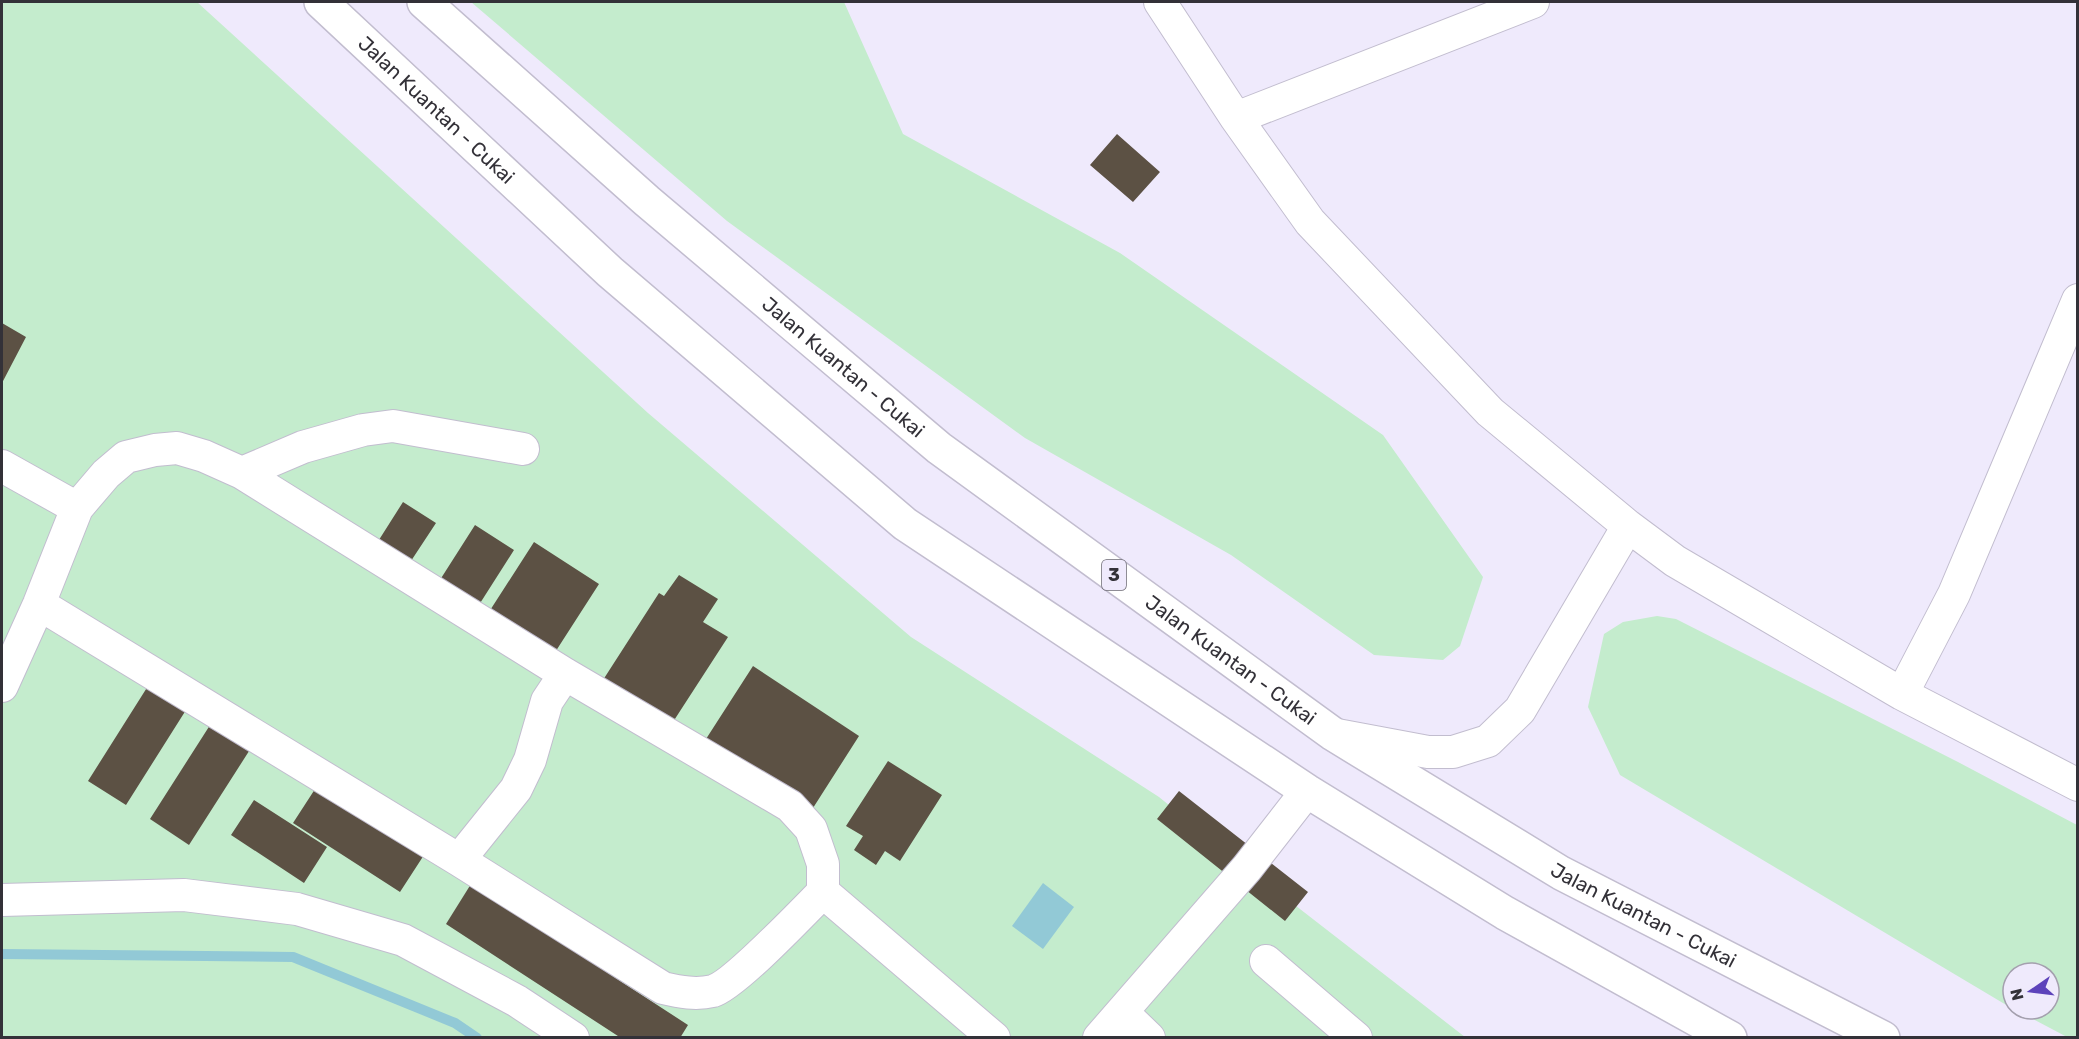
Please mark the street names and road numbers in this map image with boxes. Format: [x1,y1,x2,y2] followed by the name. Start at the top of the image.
[353,31,520,189] street label: Jalan Kuantan - Cukai
[757,292,929,442] street label: Jalan Kuantan - Cukai
[1102,560,1126,590] road number: 3
[1141,590,1321,730] street label: Jalan Kuantan - Cukai
[1546,858,1740,973] street label: Jalan Kuantan - Cukai

